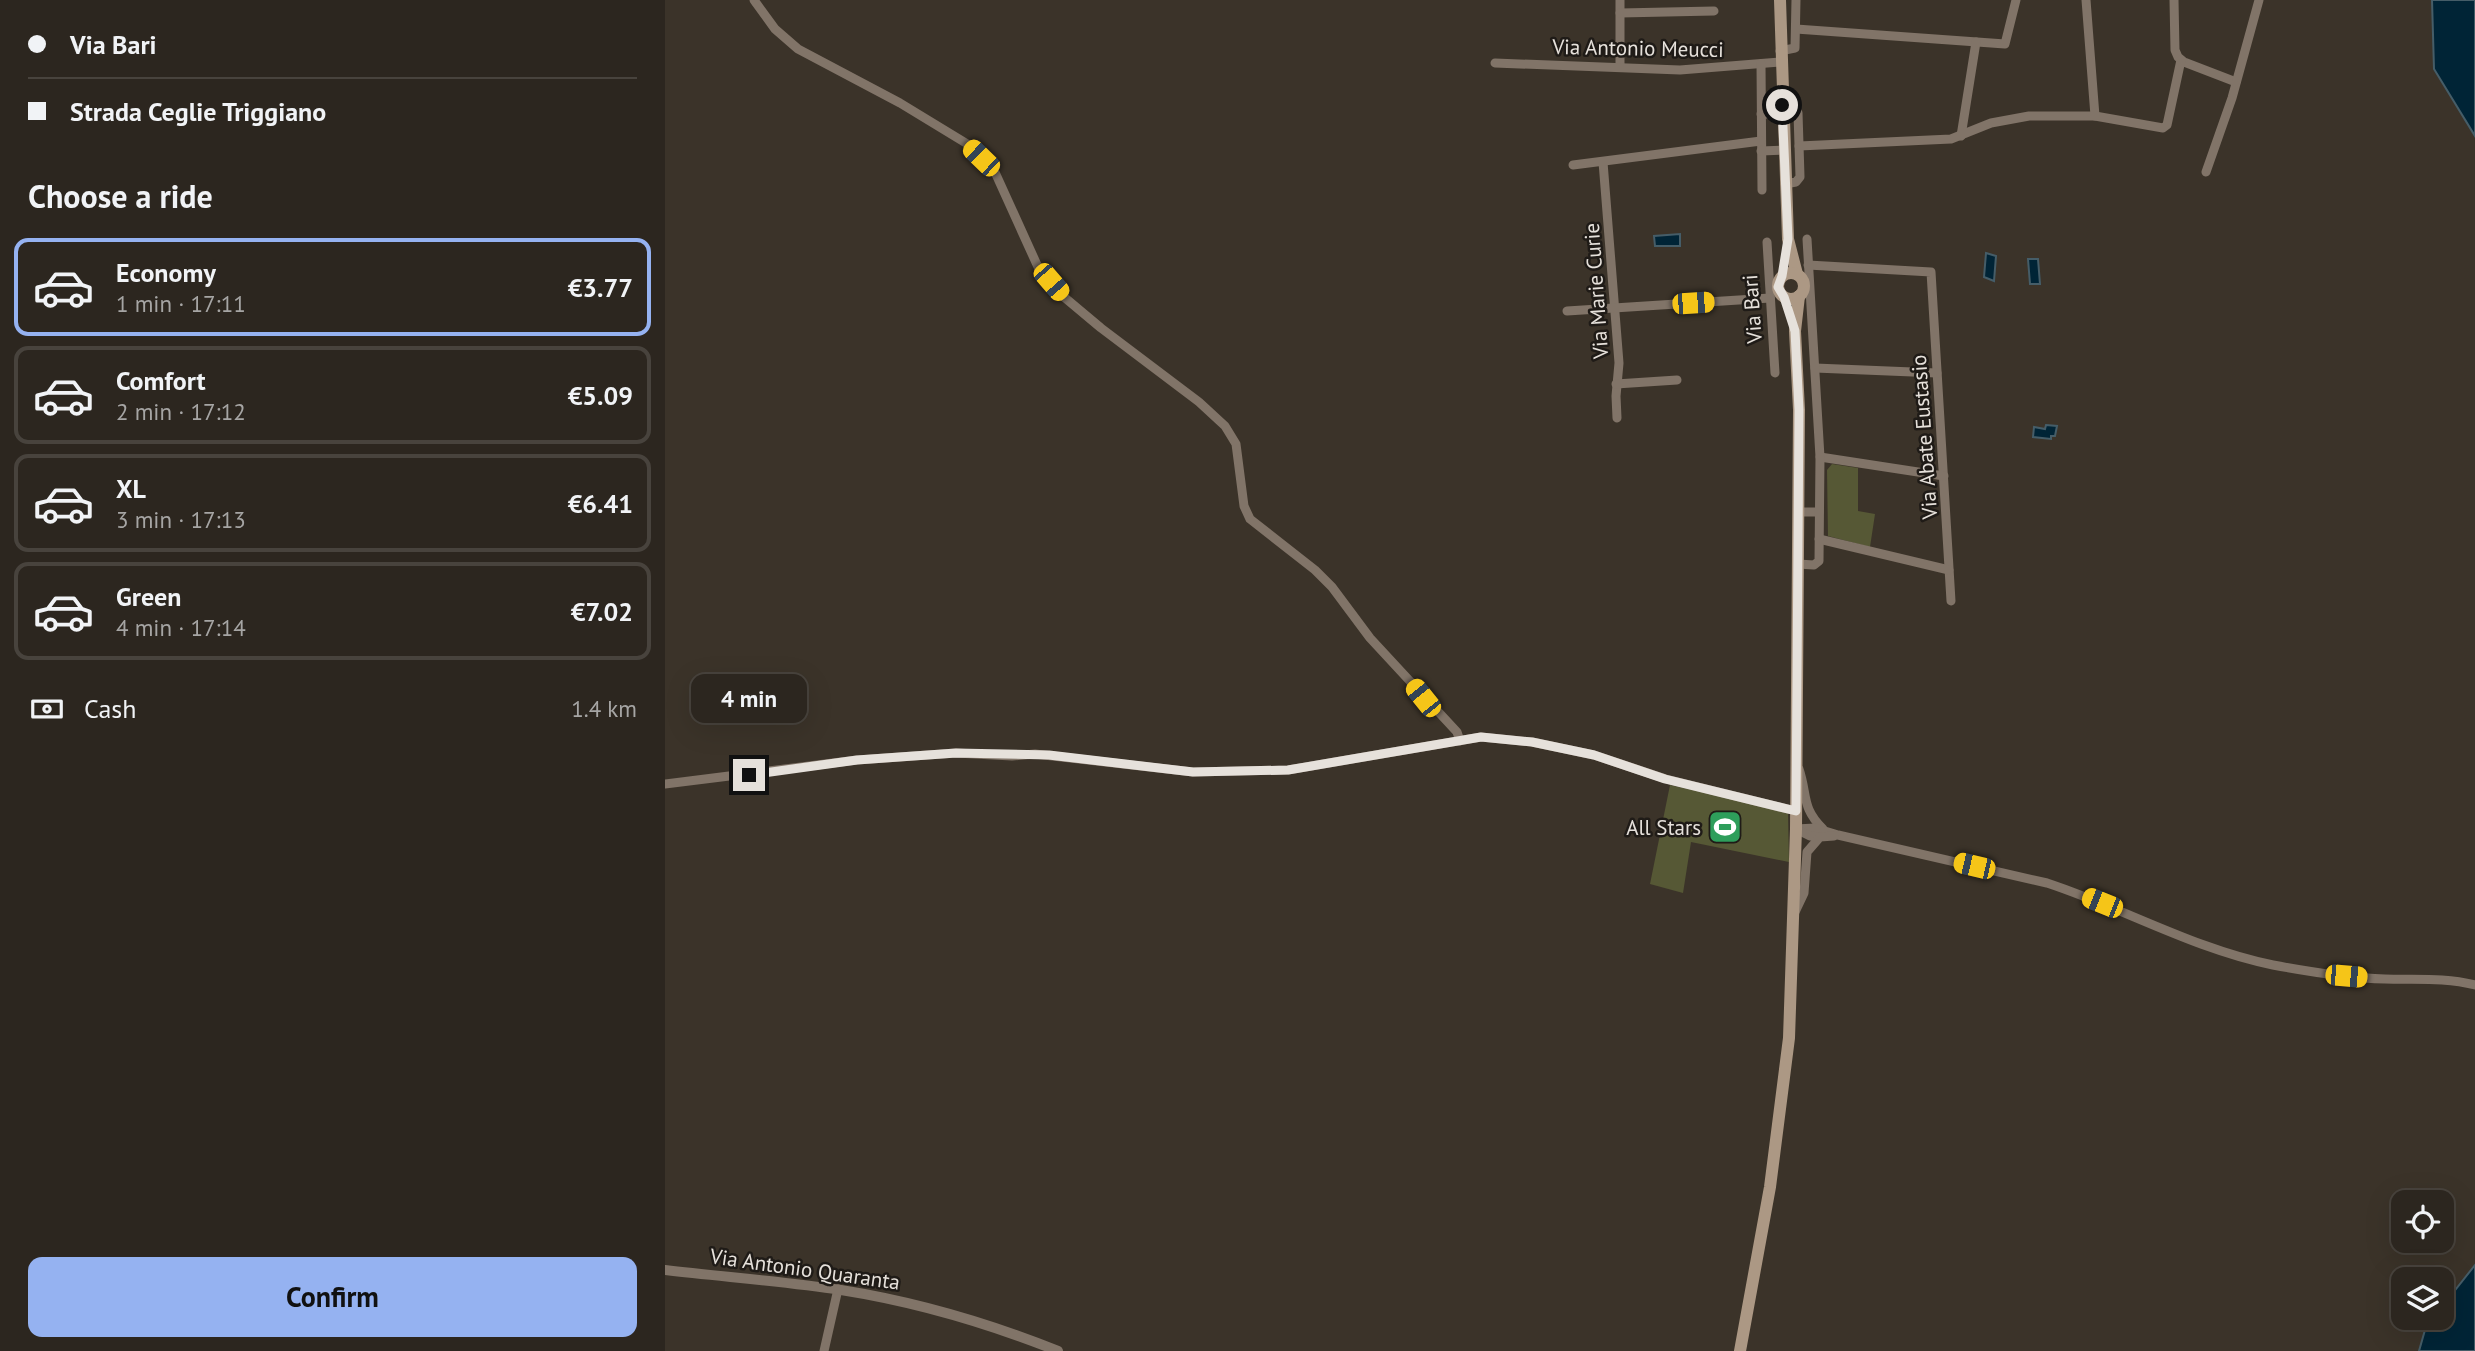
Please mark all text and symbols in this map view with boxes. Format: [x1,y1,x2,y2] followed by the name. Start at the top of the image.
[70,28,157,61] text: Via Bari
[1551,33,1724,63] street label: Via Antonio Meucci
[1766,89,1798,121] route start
[70,95,326,128] text: Strada Ceglie Triggiano
[959,136,1004,180] car
[28,175,213,217] text: Choose a ride
[1578,222,1614,361] street label: Via Marie Curie
[32,256,95,319] icon: car
[116,256,216,289] text: Economy
[1030,259,1073,305] car
[568,271,633,304] text: €3.77
[1736,274,1768,345] street label: Via Bari
[116,289,246,318] text: 1 min · 17:11
[1672,291,1715,315] car
[1905,354,1943,521] street label: Via Abate Eustasio
[32,364,95,427] icon: car
[116,364,206,397] text: Comfort
[568,379,633,412] text: €5.09
[116,397,246,426] text: 2 min · 17:12
[32,472,95,535] icon: car
[116,472,146,505] text: XL
[568,487,633,520] text: €6.41
[116,505,246,534] text: 3 min · 17:13
[32,580,95,643] icon: car
[116,580,181,613] text: Green
[571,595,633,628] text: €7.02
[116,613,246,642] text: 4 min · 17:14
[691,674,807,722] callout: 4 min
[1402,675,1445,721] car
[721,684,777,713] text: 4 min
[28,690,66,728] icon: cash
[84,692,136,725] text: Cash
[571,694,637,723] text: 1.4 km
[733,759,765,791] route end
[1706,808,1744,846] sports icon: All Stars
[1626,814,1701,841] place label: All Stars
[1952,851,1997,881] car
[2079,885,2126,921] car
[2325,964,2368,988] car
[2391,1190,2454,1330] map controls
[2391,1190,2454,1253] button: locate
[707,1242,902,1296] street label: Via Antonio Quaranta
[28,1257,637,1337] button: Confirm
[2391,1267,2454,1330] button: layers

